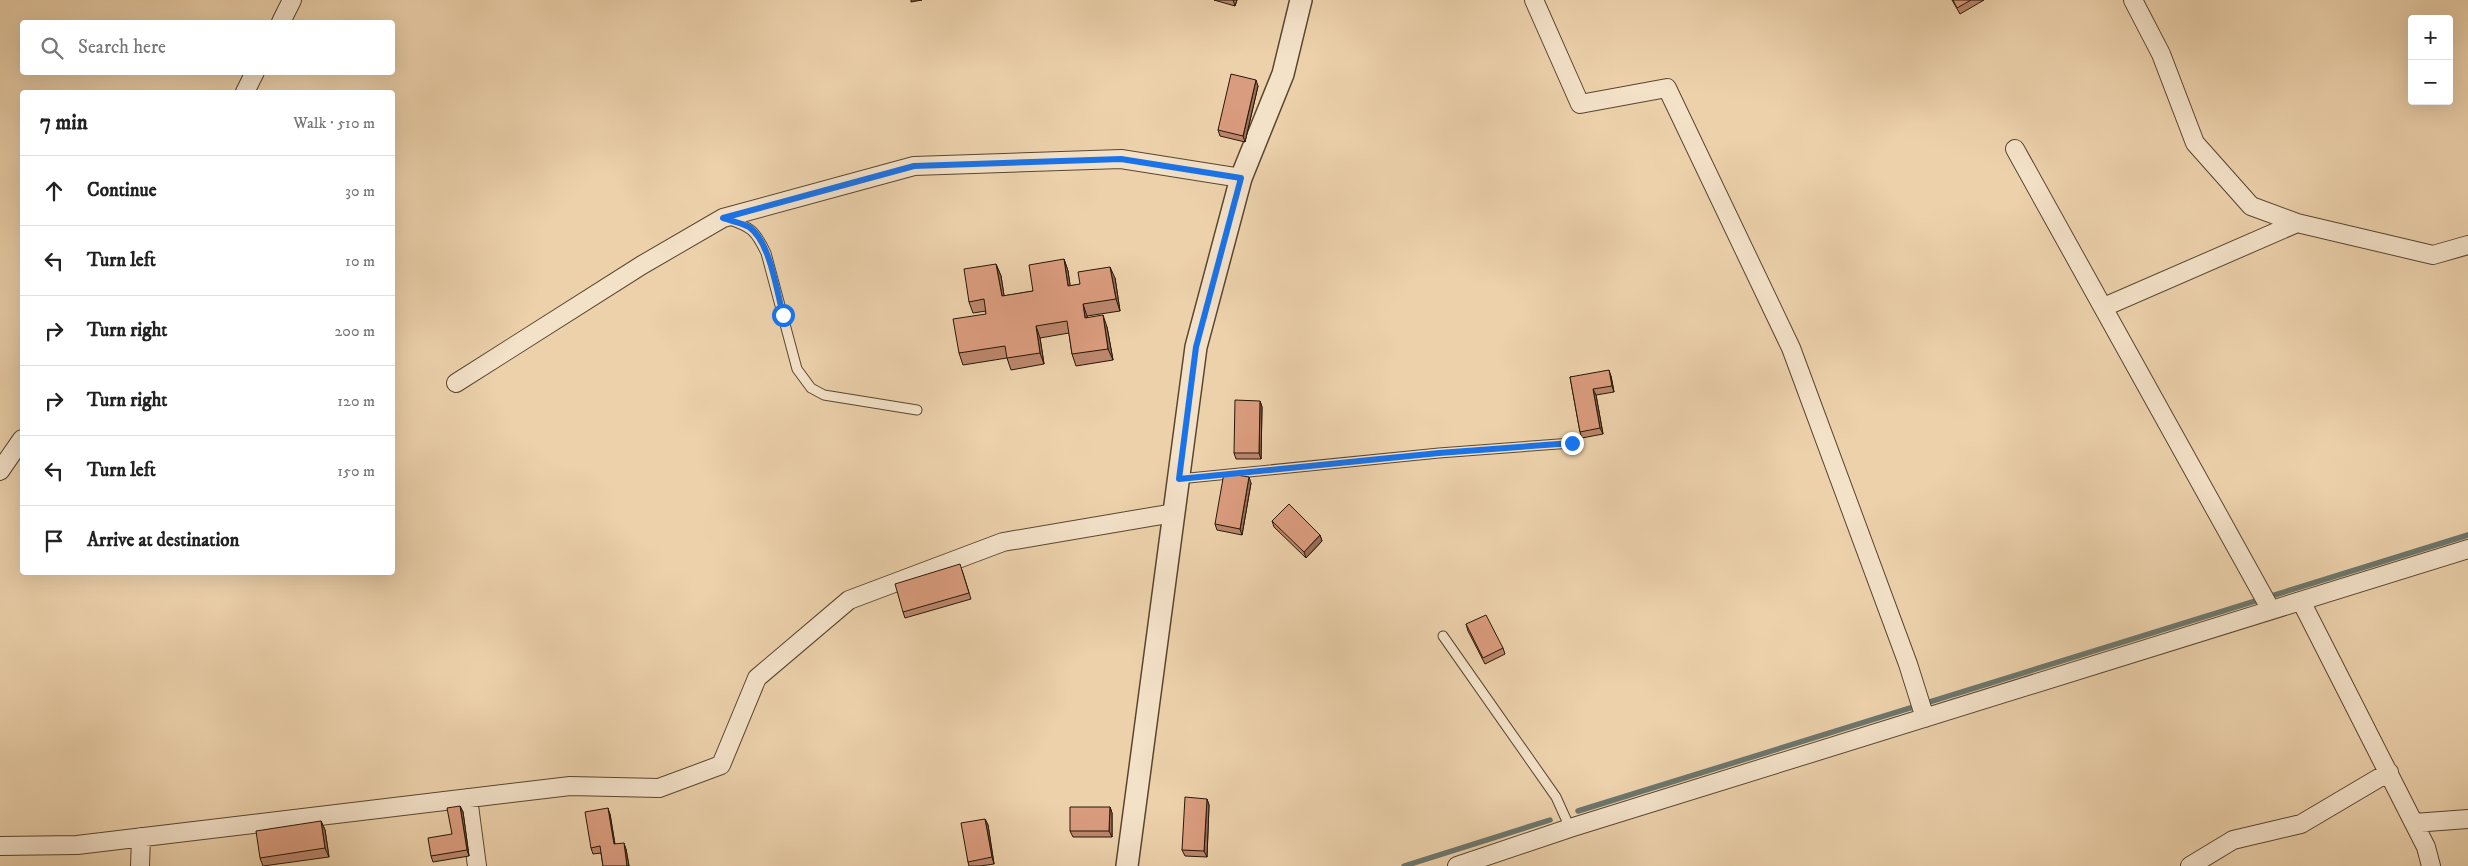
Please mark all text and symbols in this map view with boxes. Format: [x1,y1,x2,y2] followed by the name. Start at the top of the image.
[2408,15,2453,105] map controls
[2408,15,2453,60] button: +
[20,20,395,75] search box
[38,34,66,62] icon: search
[78,36,166,59] text: Search here
[2408,60,2453,105] button: −
[40,110,88,136] text: 7 min
[293,113,375,133] text: Walk · 510 m
[40,177,68,205] icon: ahead
[87,179,157,202] text: Continue
[345,181,375,201] text: 30 m
[40,247,68,275] icon: left
[87,249,156,272] text: Turn left
[345,251,375,271] text: 10 m
[772,304,795,327] route start
[40,317,68,345] icon: right
[87,319,167,342] text: Turn right
[334,321,375,341] text: 200 m
[40,387,68,415] icon: right
[87,389,167,412] text: Turn right
[337,391,375,411] text: 120 m
[1561,432,1584,455] route end
[40,457,68,485] icon: left
[87,459,156,482] text: Turn left
[337,461,375,481] text: 150 m
[40,527,68,555] icon: arrive
[87,529,239,552] text: Arrive at destination

